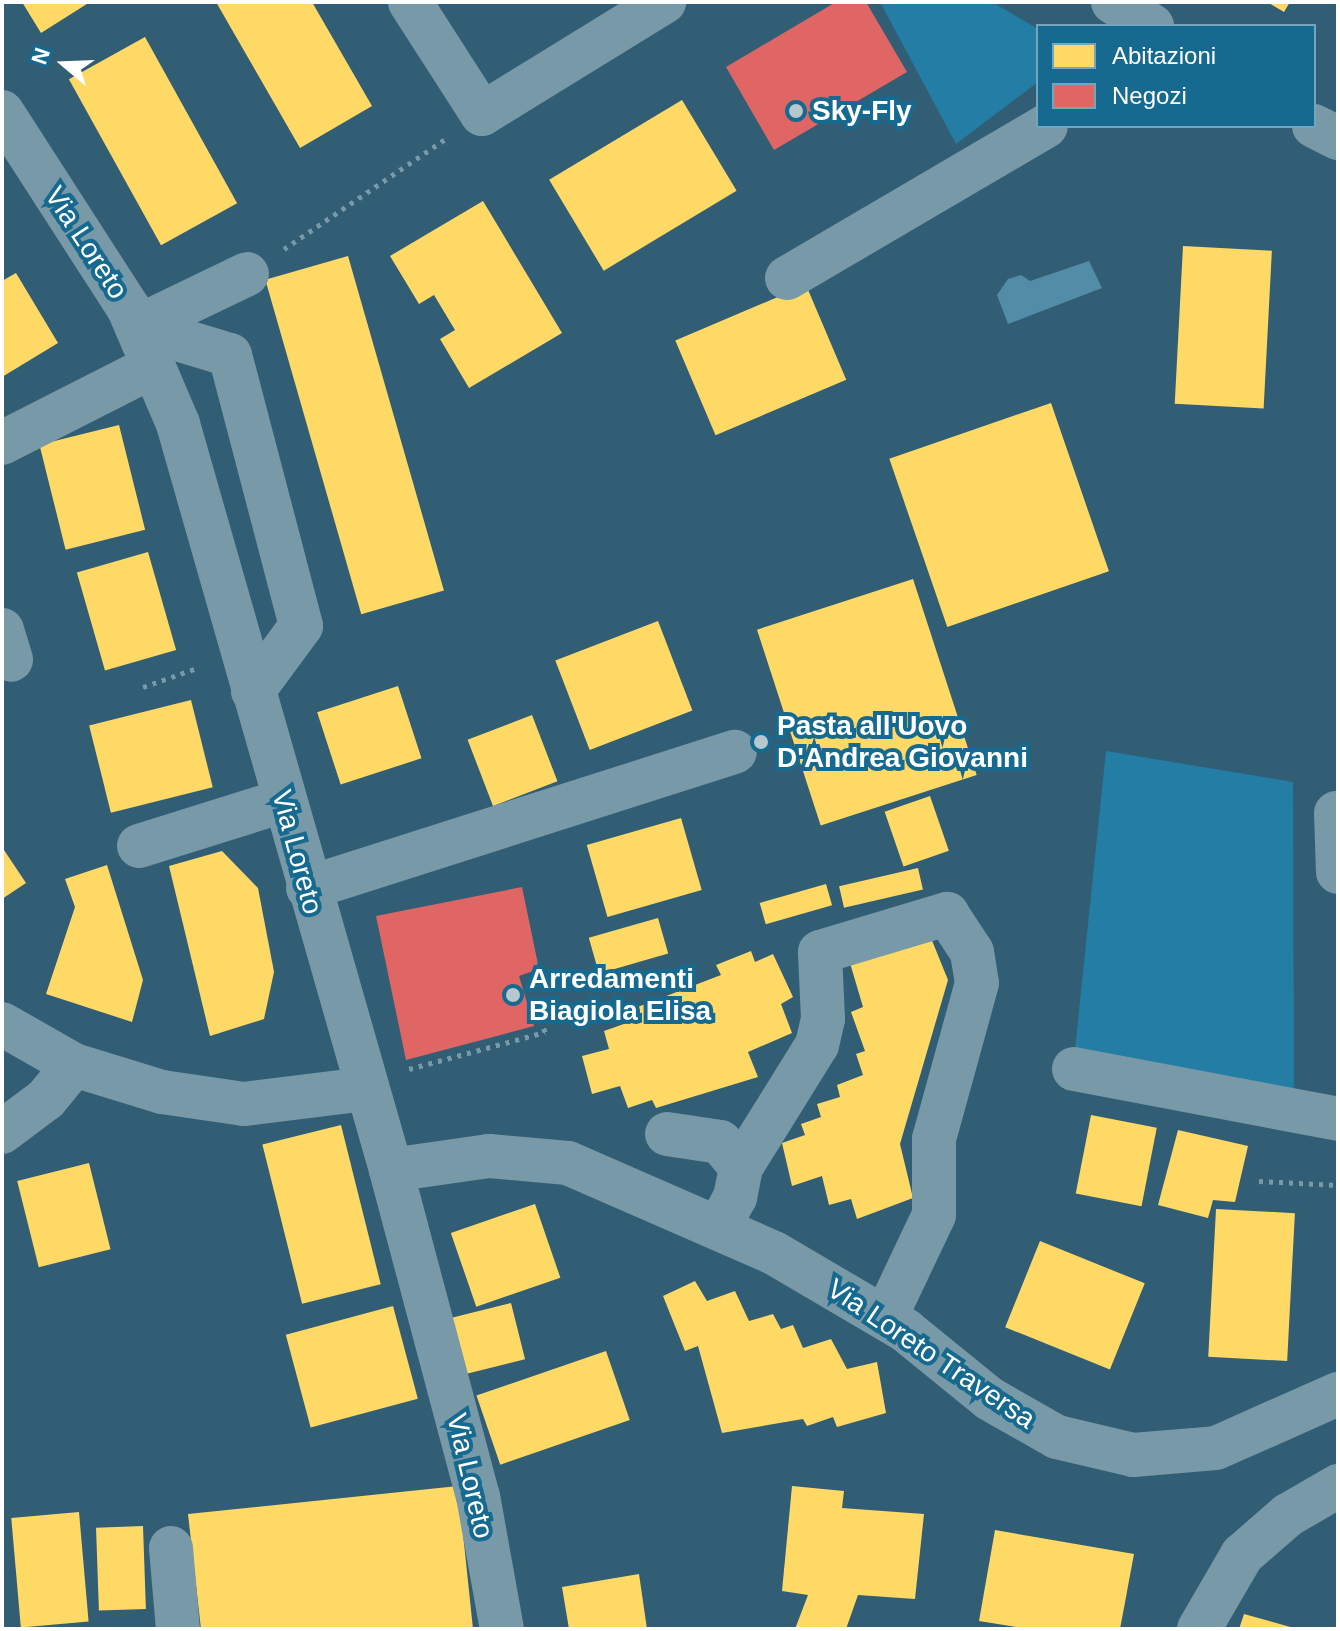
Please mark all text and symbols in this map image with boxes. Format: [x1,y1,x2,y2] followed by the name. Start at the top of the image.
[24,24,104,104] north arrow
[1036,24,1316,128] legend
[1112,42,1216,69] text: Abitazioni
[26,44,55,68] text: N
[1112,82,1187,109] text: Negozi
[812,94,912,128] place label: Sky-Fly
[787,102,805,120] marker: Sky-Fly
[37,181,135,305] street label: Via Loreto
[777,709,1028,775] place label: Pasta all'Uovo D'Andrea Giovanni
[752,733,770,751] marker: Pasta all'Uovo D'Andrea Giovanni
[264,786,330,918] street label: Via Loreto
[529,962,711,1028] place label: Arredamenti Biagiola Elisa
[504,986,522,1004] marker: Arredamenti Biagiola Elisa
[820,1272,1042,1436] street label: Via Loreto Traversa
[439,1410,501,1542] street label: Via Loreto

